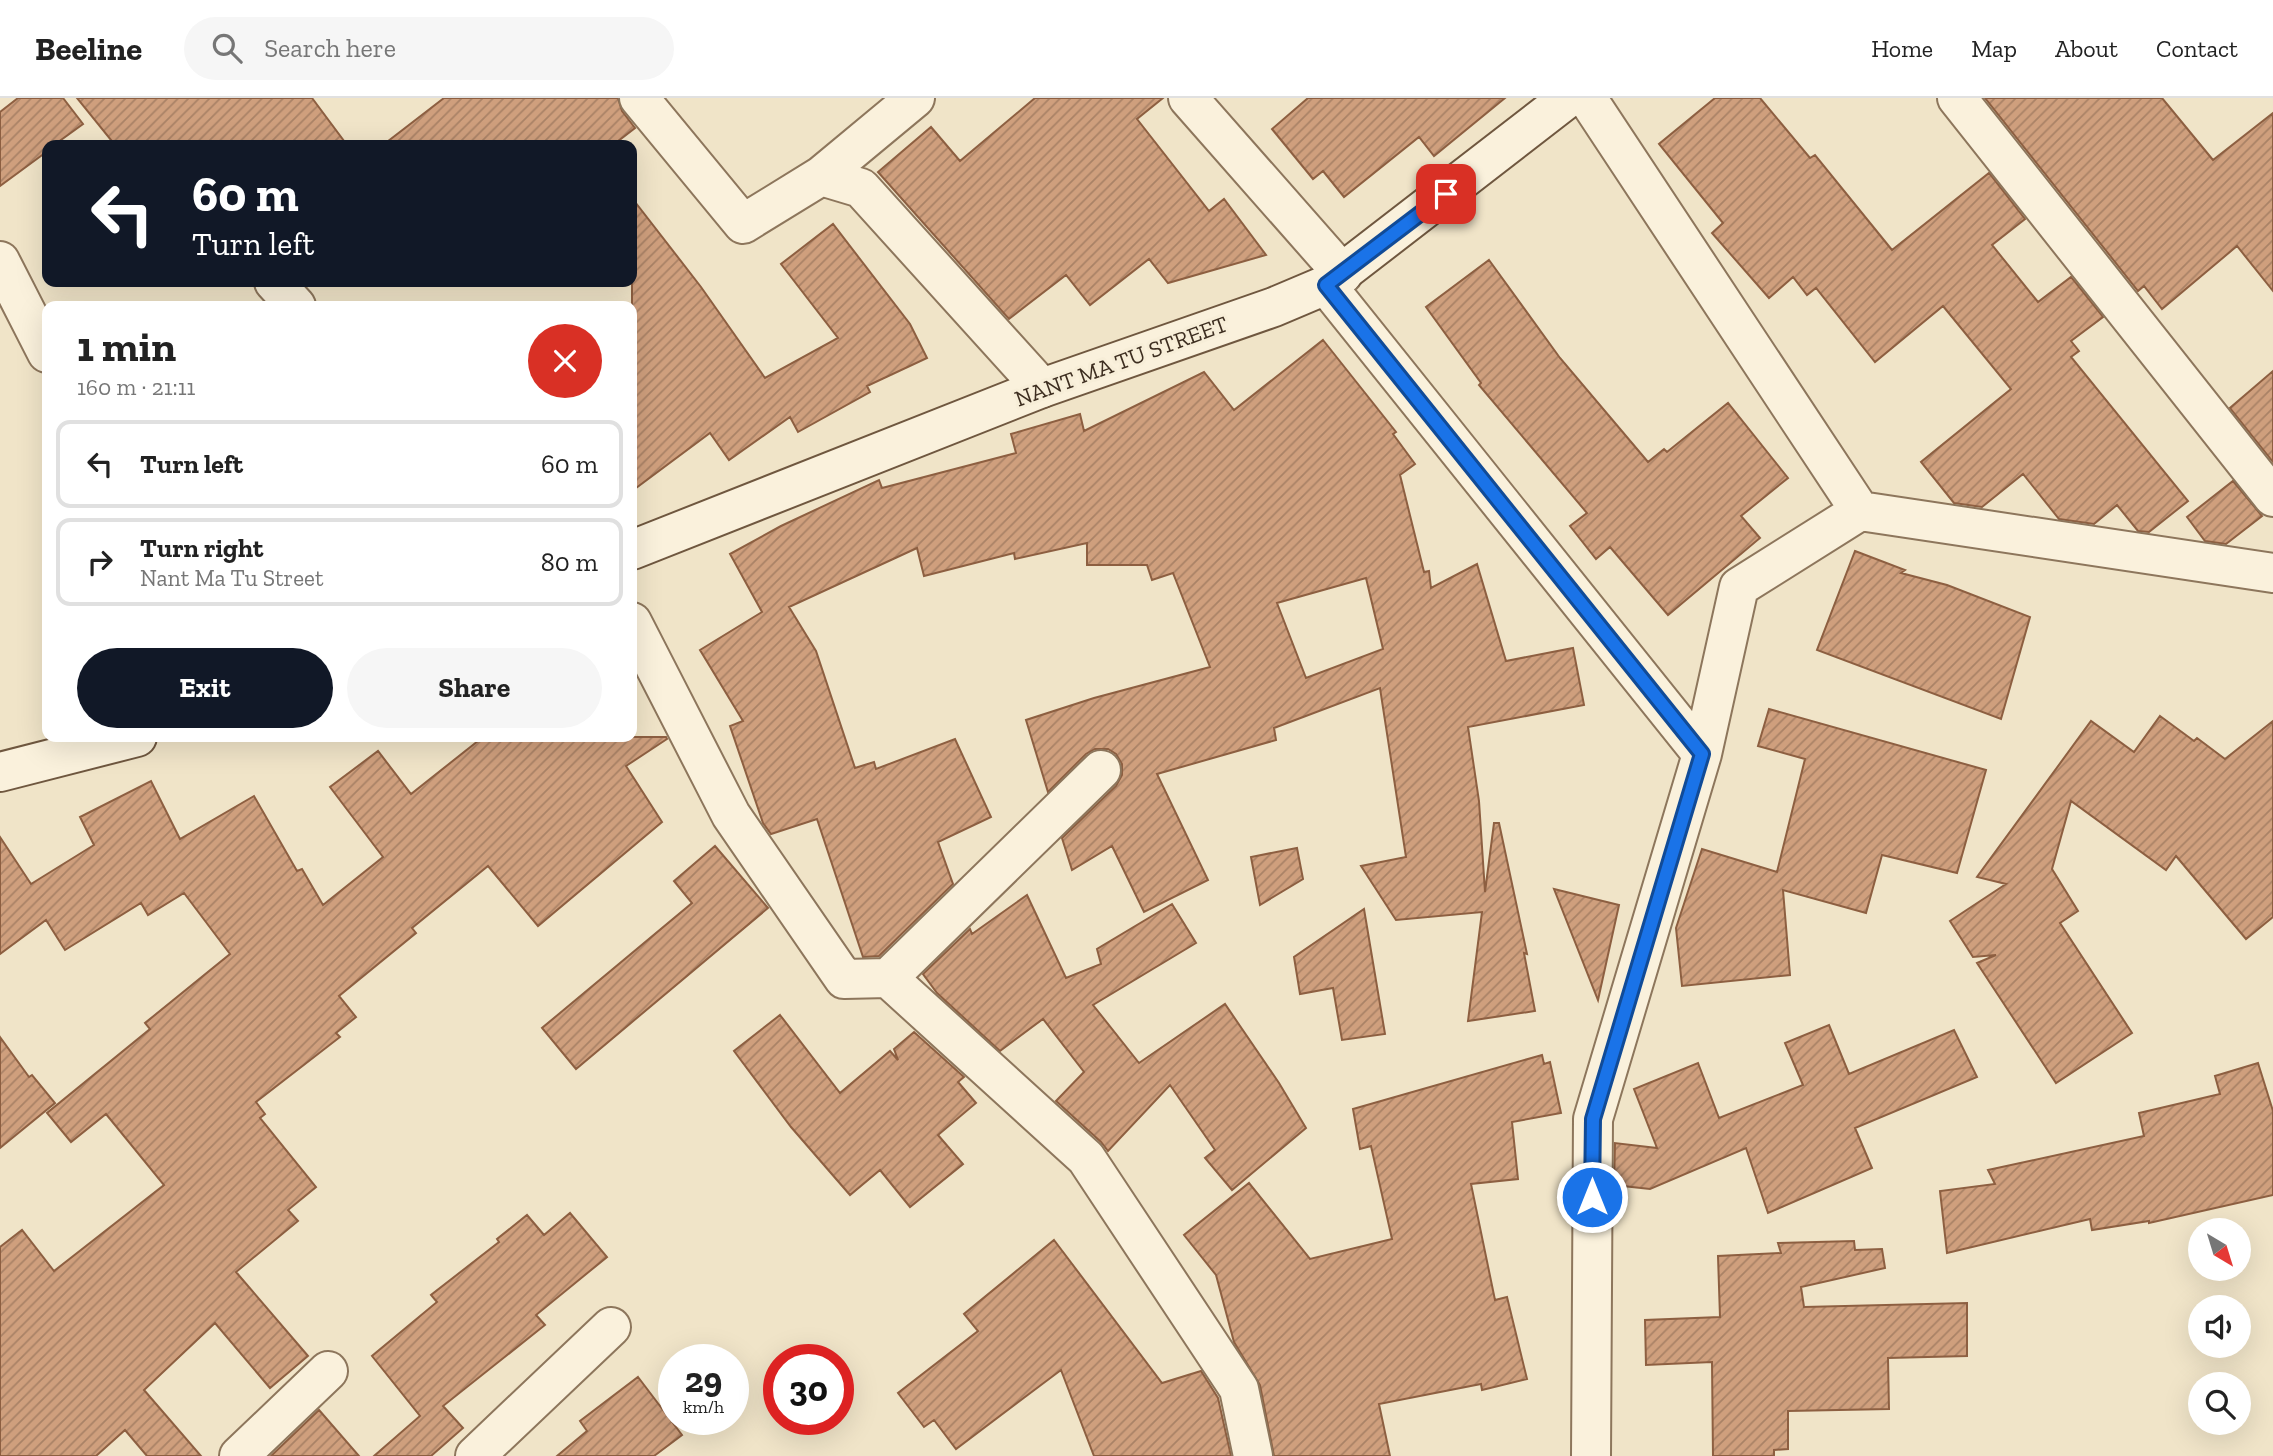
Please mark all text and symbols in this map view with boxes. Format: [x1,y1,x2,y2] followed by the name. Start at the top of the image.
[184,17,674,80] search box
[35,29,142,68] text: Beeline
[208,29,246,67] icon: search
[264,32,396,64] text: Search here
[1871,34,1933,63] text: Home
[1971,34,2017,63] text: Map
[2055,34,2118,63] text: About
[2156,34,2238,63] text: Contact
[1416,164,1476,224] pin
[192,165,299,224] text: 60 m
[77,168,168,259] icon: left
[1427,175,1465,213] icon: arrive
[192,225,314,263] text: Turn left
[1011,309,1231,413] street label: NANT MA TU STREET
[77,321,176,372] text: 1 min
[528,324,602,398] button: close
[77,373,195,401] text: 160 m · 21:11
[81,445,119,483] icon: left
[140,448,243,480] text: Turn left
[541,448,598,480] text: 60 m
[140,532,263,564] text: Turn right
[81,543,119,581] icon: right
[541,546,598,578] text: 80 m
[140,564,323,592] text: Nant Ma Tu Street
[77,648,333,728] button: Exit
[347,648,602,728] button: Share
[1555,1160,1629,1234] position arrow
[2188,1218,2250,1281] north arrow
[2188,1218,2251,1435] map controls
[2188,1295,2251,1358] button: sound
[763,1344,854,1435] speed limit sign: 30
[685,1359,722,1401] text: 29
[2188,1372,2251,1435] button: search
[683,1396,724,1418] text: km/h

